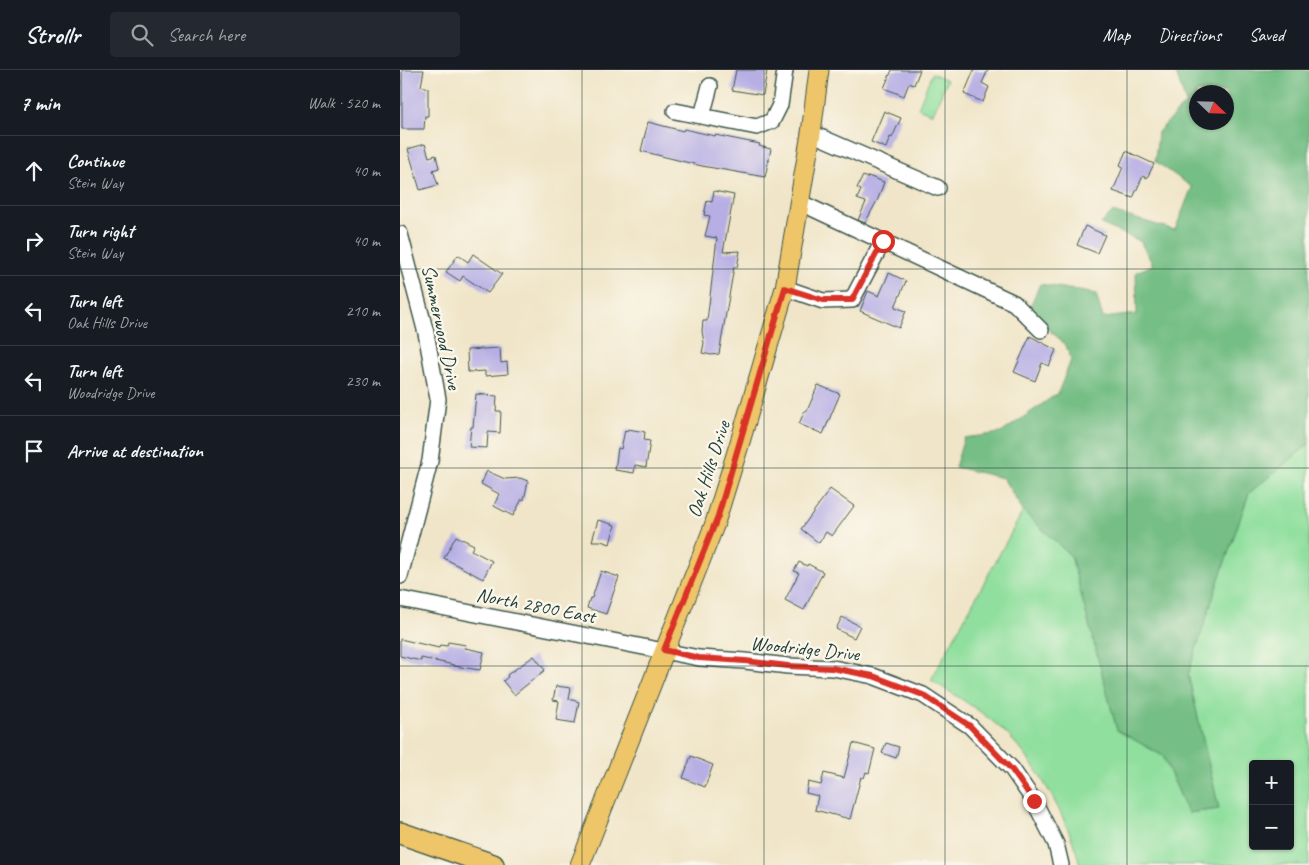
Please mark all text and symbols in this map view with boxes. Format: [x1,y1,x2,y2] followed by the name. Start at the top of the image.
[110,12,460,57] search box
[25,20,80,50] text: Strollr
[128,21,156,49] icon: search
[168,23,245,47] text: Search here
[1103,24,1130,46] text: Map
[1158,24,1221,46] text: Directions
[1249,24,1284,46] text: Saved
[1189,85,1234,130] north arrow
[20,90,60,116] text: 7 min
[308,93,380,113] text: Walk · 520 m
[67,149,124,173] text: Continue
[20,157,48,185] icon: ahead
[353,161,380,181] text: 40 m
[67,173,123,193] text: Stein Way
[67,219,134,243] text: Turn right
[20,227,48,255] icon: right
[872,230,895,253] route start
[353,231,380,251] text: 40 m
[67,243,123,263] text: Stein Way
[416,263,467,393] street label: Summerwood Drive
[67,289,122,313] text: Turn left
[20,297,48,325] icon: left
[346,301,380,321] text: 210 m
[67,313,147,333] text: Oak Hills Drive
[67,359,122,383] text: Turn left
[20,367,48,395] icon: left
[346,371,380,391] text: 230 m
[67,383,154,403] text: Woodridge Drive
[681,416,736,520] street label: Oak Hills Drive
[20,437,48,465] icon: arrive
[67,439,203,463] text: Arrive at destination
[474,582,600,630] street label: North 2800 East
[749,630,862,667] street label: Woodridge Drive
[1249,760,1294,850] map controls
[1249,760,1294,805] button: +
[1023,790,1046,813] route end
[1249,805,1294,850] button: −

